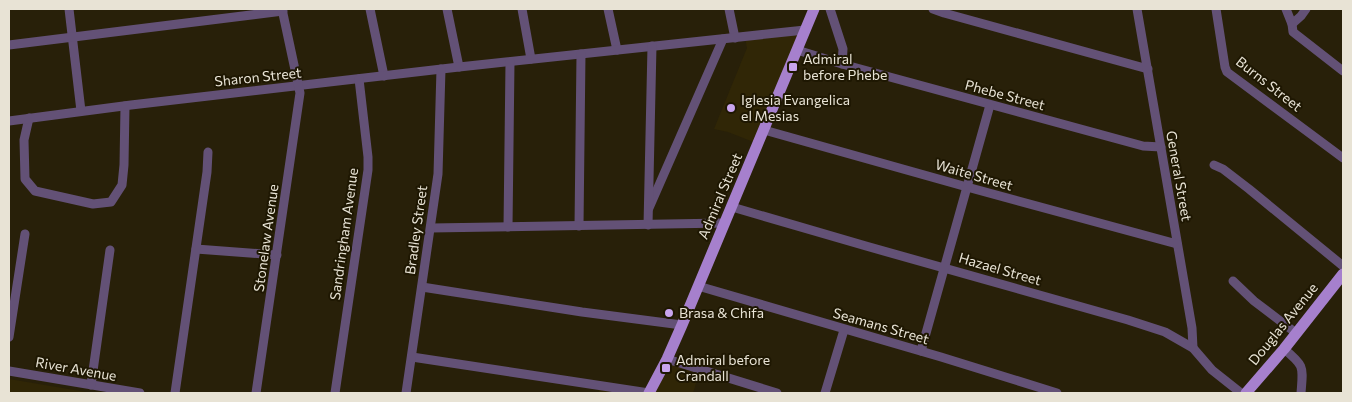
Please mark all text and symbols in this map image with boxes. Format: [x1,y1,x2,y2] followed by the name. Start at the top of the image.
[803,50,887,83] place label: Admiral before Phebe
[1233,53,1306,115] street label: Burns Street
[787,61,799,73] marker: Admiral before Phebe
[214,63,303,90] street label: Sharon Street
[963,76,1047,113] street label: Phebe Street
[741,91,850,124] place label: Iglesia Evangelica el Mesias
[725,102,737,114] marker: Iglesia Evangelica el Mesias
[1163,129,1196,223] street label: General Street
[694,150,745,241] street label: Admiral Street
[933,155,1015,194] street label: Waite Street
[326,167,361,301] street label: Sandringham Avenue
[250,183,281,293] street label: Stonelaw Avenue
[401,184,430,276] street label: Bradley Street
[957,249,1044,289] street label: Hazael Street
[1244,279,1321,368] street label: Douglas Avenue
[679,304,764,321] place label: Brasa & Chifa
[831,304,931,347] street label: Seamans Street
[663,307,675,319] marker: Brasa & Chifa
[676,351,770,384] place label: Admiral before Crandall
[34,353,118,384] street label: River Avenue
[660,362,672,374] marker: Admiral before Crandall

